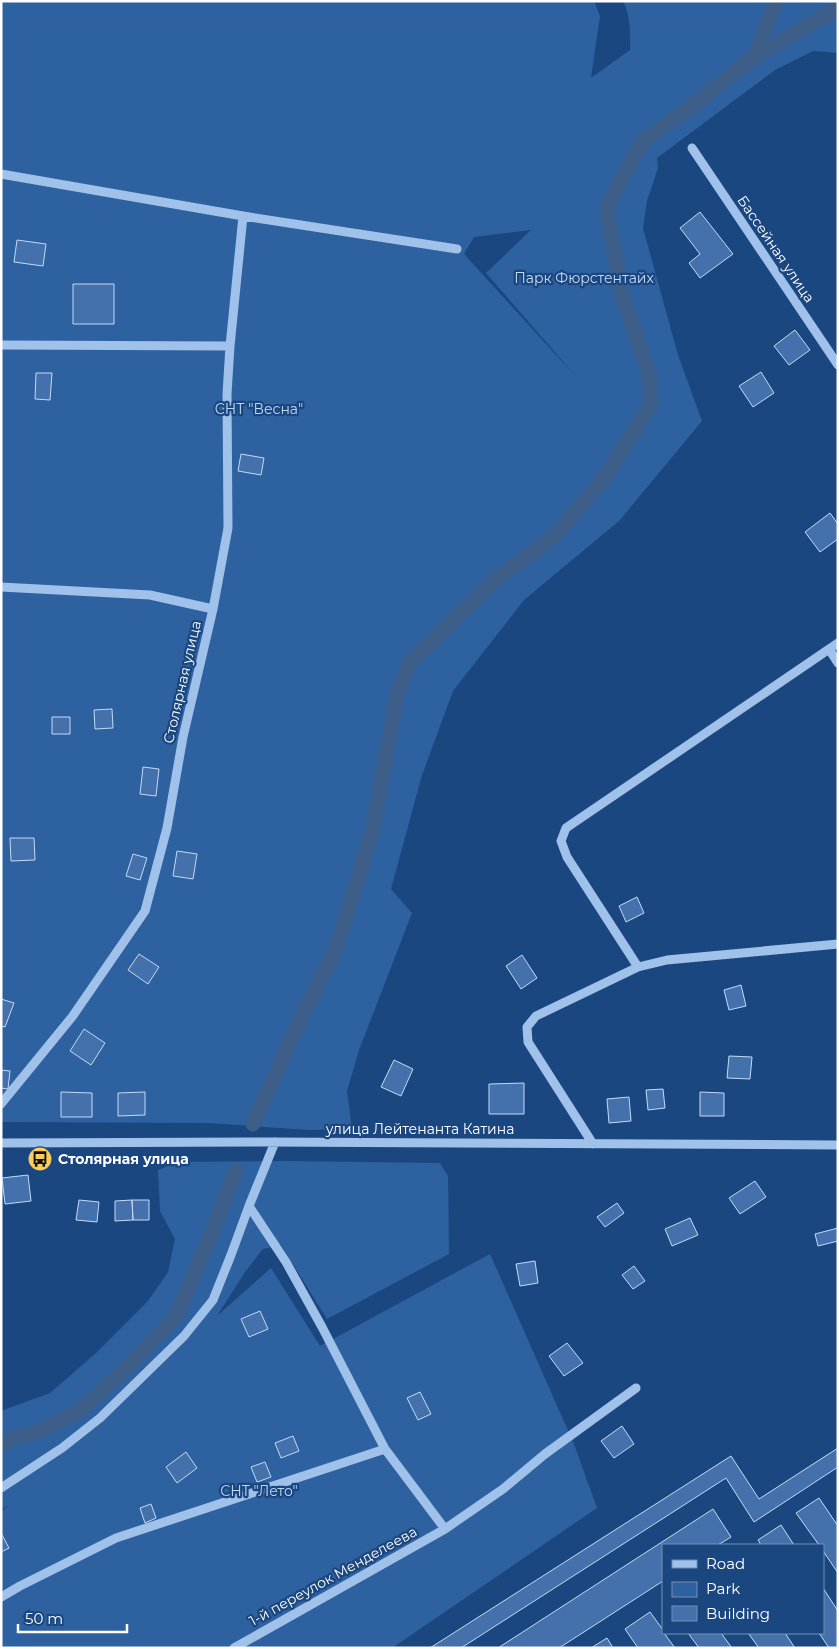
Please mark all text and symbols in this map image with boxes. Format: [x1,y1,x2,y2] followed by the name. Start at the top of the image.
[733,192,819,306] street label: Бассейная улица
[514,269,654,287] park label: Парк Фюрстентайх
[215,400,303,418] park label: СНТ "Весна"
[159,619,205,745] street label: Столярная улица
[325,1120,514,1138] street label: улица Лейтенанта Катина
[27,1146,53,1172] bus stop icon: Столярная улица
[58,1150,189,1168] place label: Столярная улица
[220,1482,298,1500] park label: СНТ "Лето"
[246,1522,420,1630] street label: 1-й переулок Менделеева
[662,1544,824,1634] legend
[706,1554,745,1573] text: Road
[706,1579,740,1598] text: Park
[18,1602,126,1634] scale bar
[706,1604,770,1623] text: Building
[25,1609,63,1628] text: 50 m

